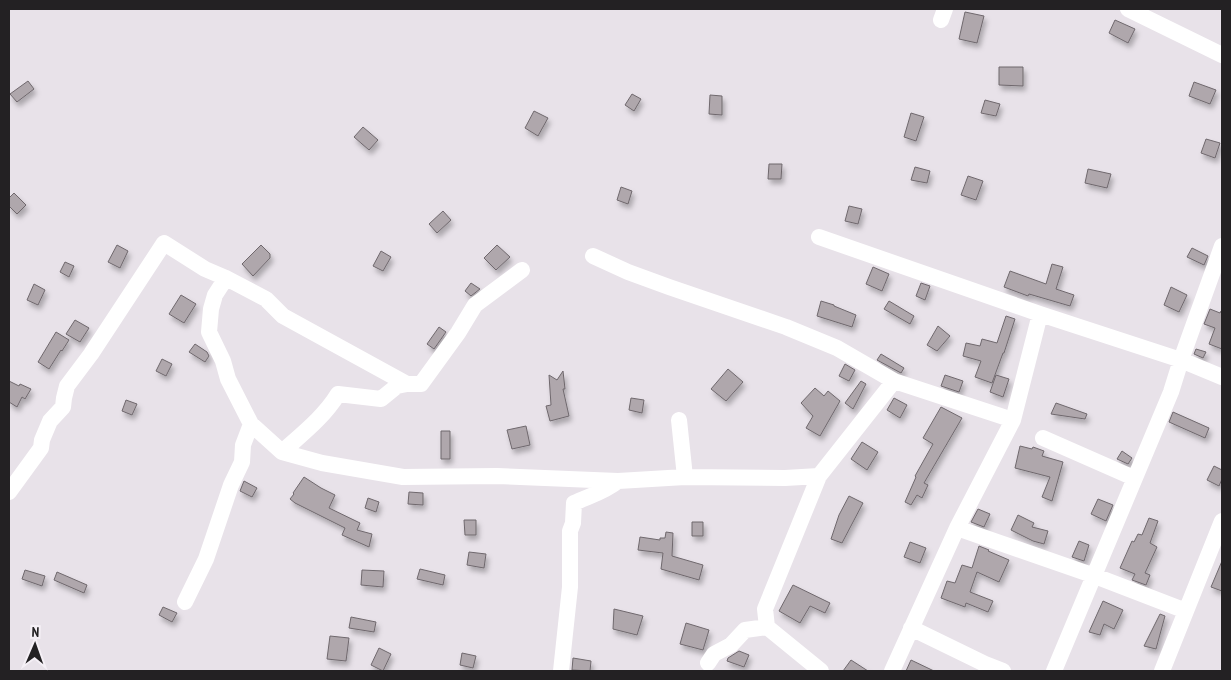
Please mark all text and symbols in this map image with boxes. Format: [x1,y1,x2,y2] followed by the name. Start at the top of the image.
[10,620,60,670] north arrow
[31,623,40,641] text: N

